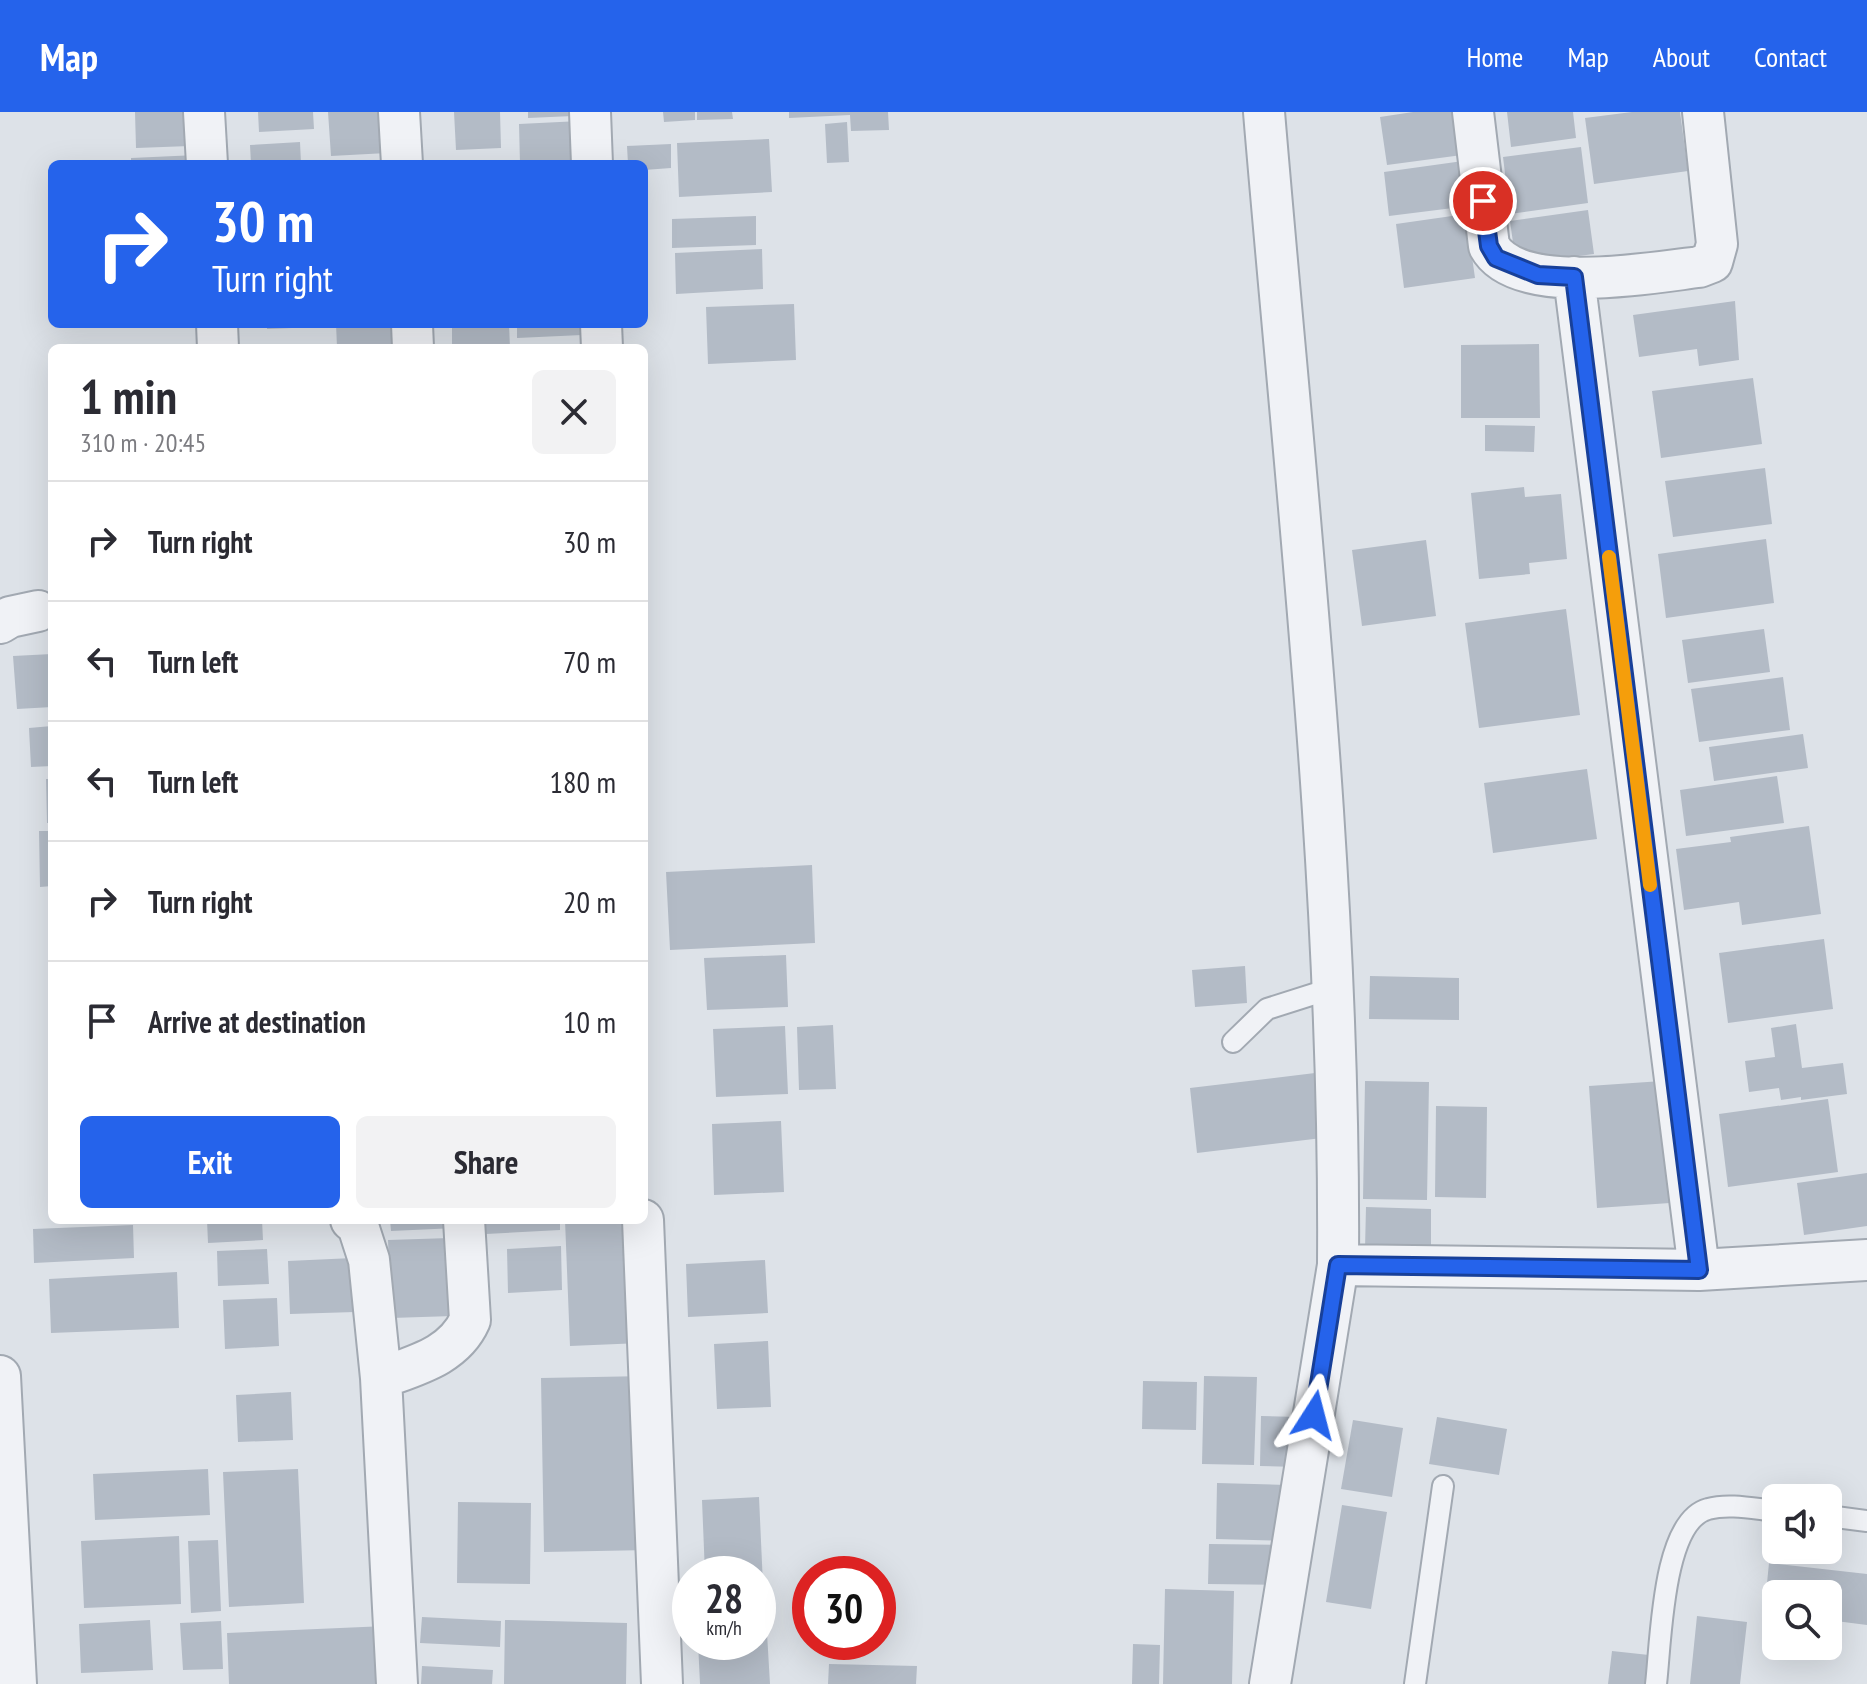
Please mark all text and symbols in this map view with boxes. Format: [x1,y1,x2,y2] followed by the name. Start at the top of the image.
[40,32,98,81] text: Map
[1467,38,1523,75] text: Home
[1567,38,1609,75] text: Map
[1653,38,1710,75] text: About
[1754,38,1827,75] text: Contact
[1449,167,1517,235] pin
[1461,179,1505,223] icon: arrive
[212,185,314,257] text: 30 m
[80,192,184,296] icon: right
[212,255,333,302] text: Turn right
[80,365,177,427] text: 1 min
[532,370,616,454] button: close
[80,426,206,459] text: 310 m · 20:45
[80,519,124,563] icon: right
[148,522,252,561] text: Turn right
[563,522,616,561] text: 30 m
[80,639,124,683] icon: left
[148,642,238,681] text: Turn left
[563,642,616,681] text: 70 m
[80,759,124,803] icon: left
[148,762,238,801] text: Turn left
[550,762,616,801] text: 180 m
[80,879,124,923] icon: right
[148,882,252,921] text: Turn right
[563,882,616,921] text: 20 m
[80,999,124,1043] icon: arrive
[148,1002,366,1041] text: Arrive at destination
[563,1002,616,1041] text: 10 m
[80,1116,340,1208] button: Exit
[356,1116,616,1208] button: Share
[1272,1373,1356,1457] position arrow
[1762,1484,1842,1660] map controls
[1762,1484,1842,1564] button: sound
[792,1556,896,1660] speed limit sign: 30
[705,1572,743,1624] text: 28
[1762,1580,1842,1660] button: search
[706,1615,742,1641] text: km/h

